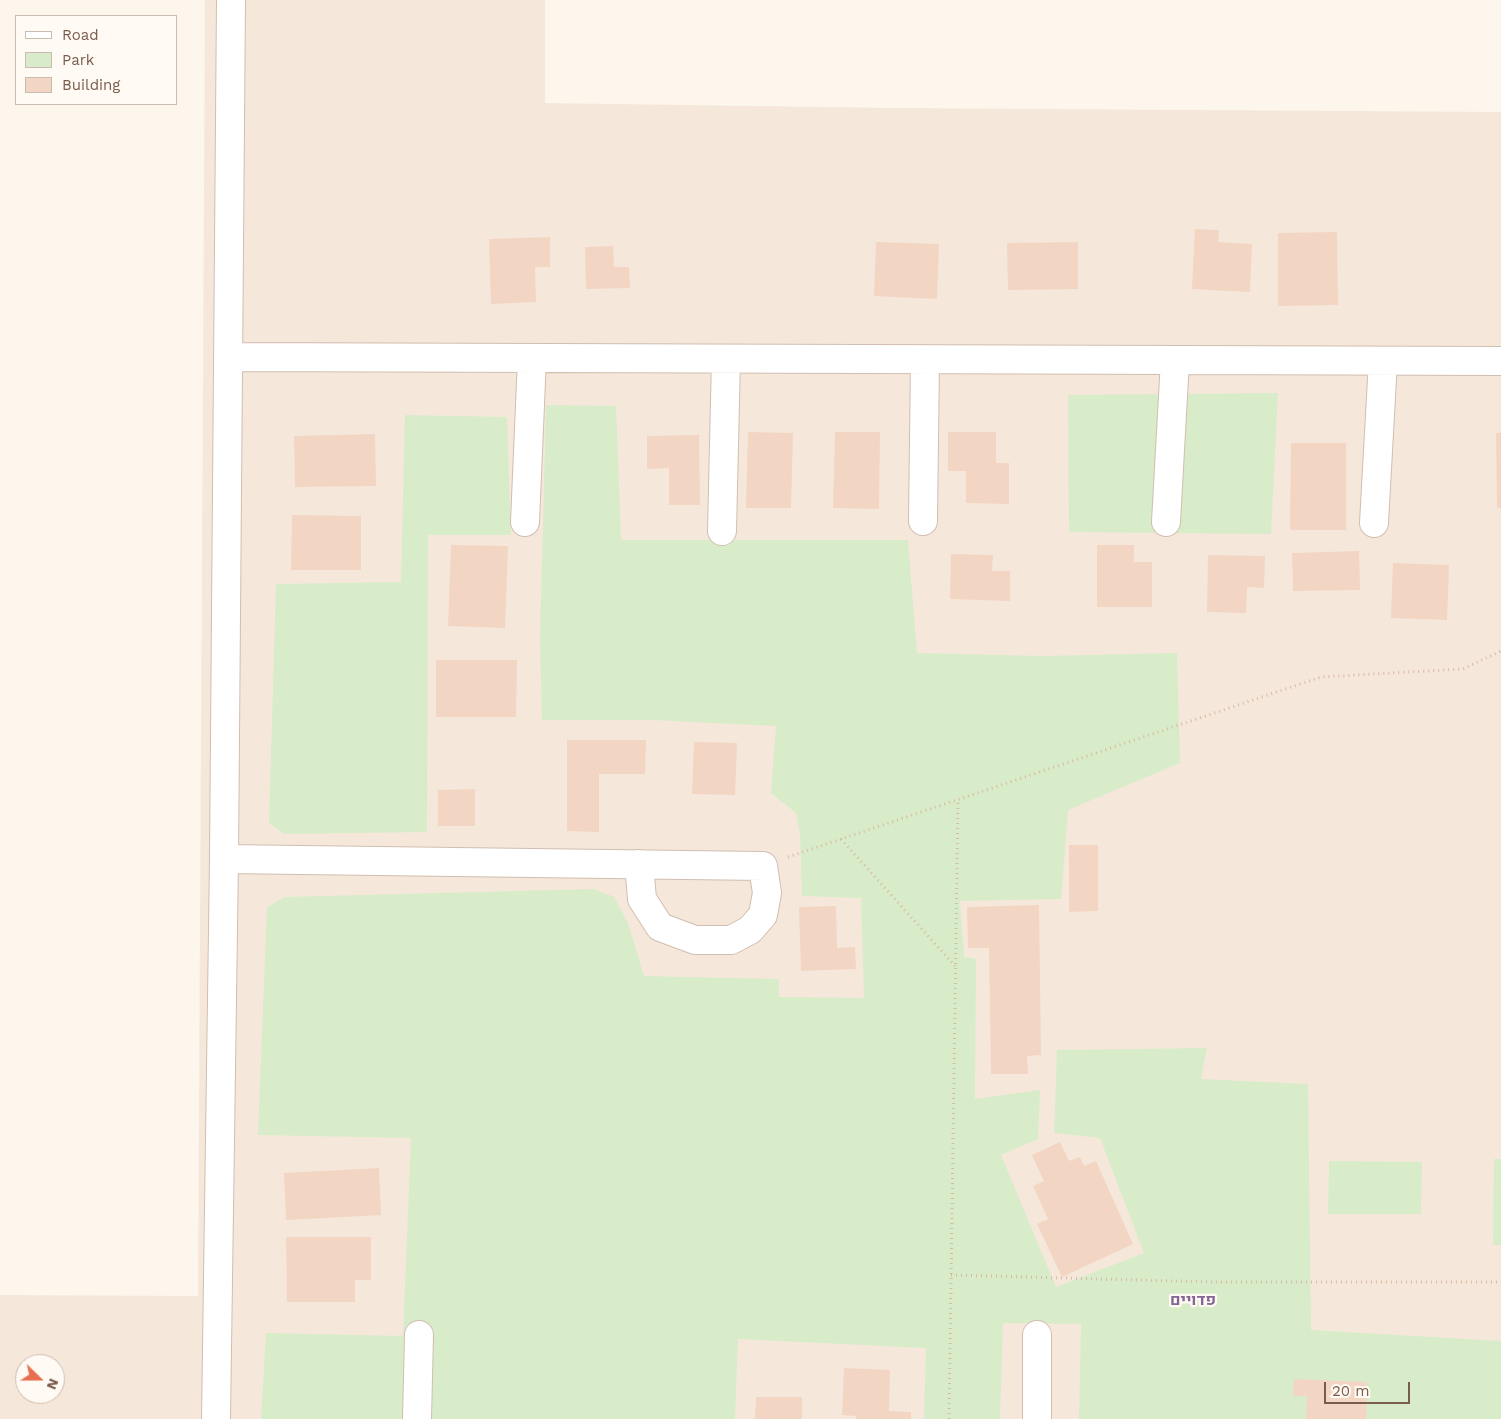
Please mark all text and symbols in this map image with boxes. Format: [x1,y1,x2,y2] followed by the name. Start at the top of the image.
[15,15,178,105] legend
[62,26,99,44] text: Road
[62,51,94,69] text: Park
[62,76,120,94] text: Building
[1170,1290,1216,1310] district label: פדויים
[15,1354,65,1404] north arrow
[1326,1372,1412,1404] scale bar
[44,1376,62,1392] text: N
[1332,1382,1370,1400] text: 20 m

